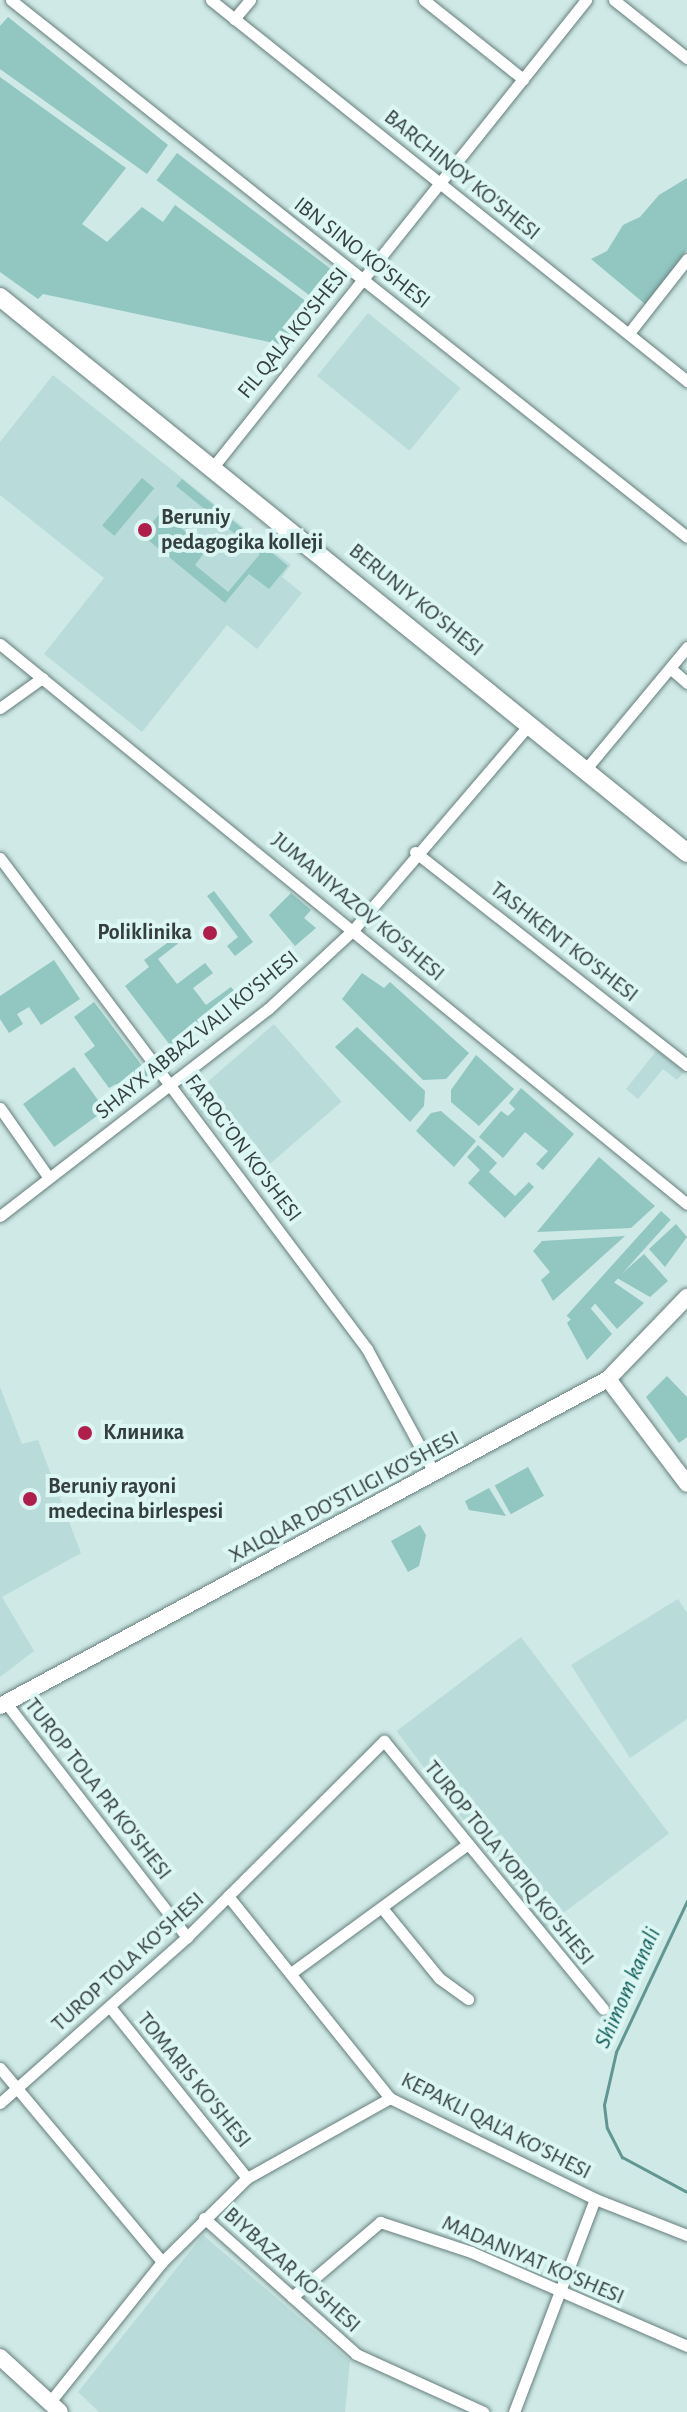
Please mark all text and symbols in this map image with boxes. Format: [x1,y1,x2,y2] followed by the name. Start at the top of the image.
[379,104,545,246] street label: BARCHINOY KO'SHESI
[288,191,436,315] street label: IBN SINO KO'SHESI
[232,262,354,404] street label: FIL QALA KO'SHESI
[161,504,323,556] place label: Beruniy pedagogika kolleji
[136,521,154,539] marker: Beruniy pedagogika kolleji
[343,538,489,662] street label: BERUNIY KO'SHESI
[266,827,450,987] street label: JUMANIYAZOV KO'SHESI
[485,876,643,1008] street label: TASHKENT KO'SHESI
[97,920,192,946] place label: Poliklinika
[199,922,221,944] marker: Poliklinika
[90,945,304,1125] street label: SHAYX ABBAZ VALI KO'SHESI
[179,1069,307,1227] street label: FAROG'ON KO'SHESI
[103,1420,184,1446] place label: Клиника
[74,1422,96,1444] marker: Клиника
[224,1425,464,1569] street label: XALQLAR DO'STLIGI KO'SHESI
[48,1473,223,1524] place label: Beruniy rayoni medecina birlespesi
[19,1488,41,1510] marker: Beruniy rayoni medecina birlespesi
[19,1693,177,1885] street label: TUROP TOLA PR KO'SHESI
[418,1755,600,1971] street label: TUROP TOLA YOPIQ KO'SHESI
[46,1887,210,2037] street label: TUROP TOLA KO'SHESI
[589,1923,667,2053] water label: Shimom kanali
[131,2007,257,2153] street label: TOMARIS KO'SHESI
[397,2067,595,2185] street label: KEPAKLI QAL'A KO'SHESI
[218,2202,366,2338] street label: BIYBAZAR KO'SHESI
[438,2210,628,2310] street label: MADANIYAT KO'SHESI

